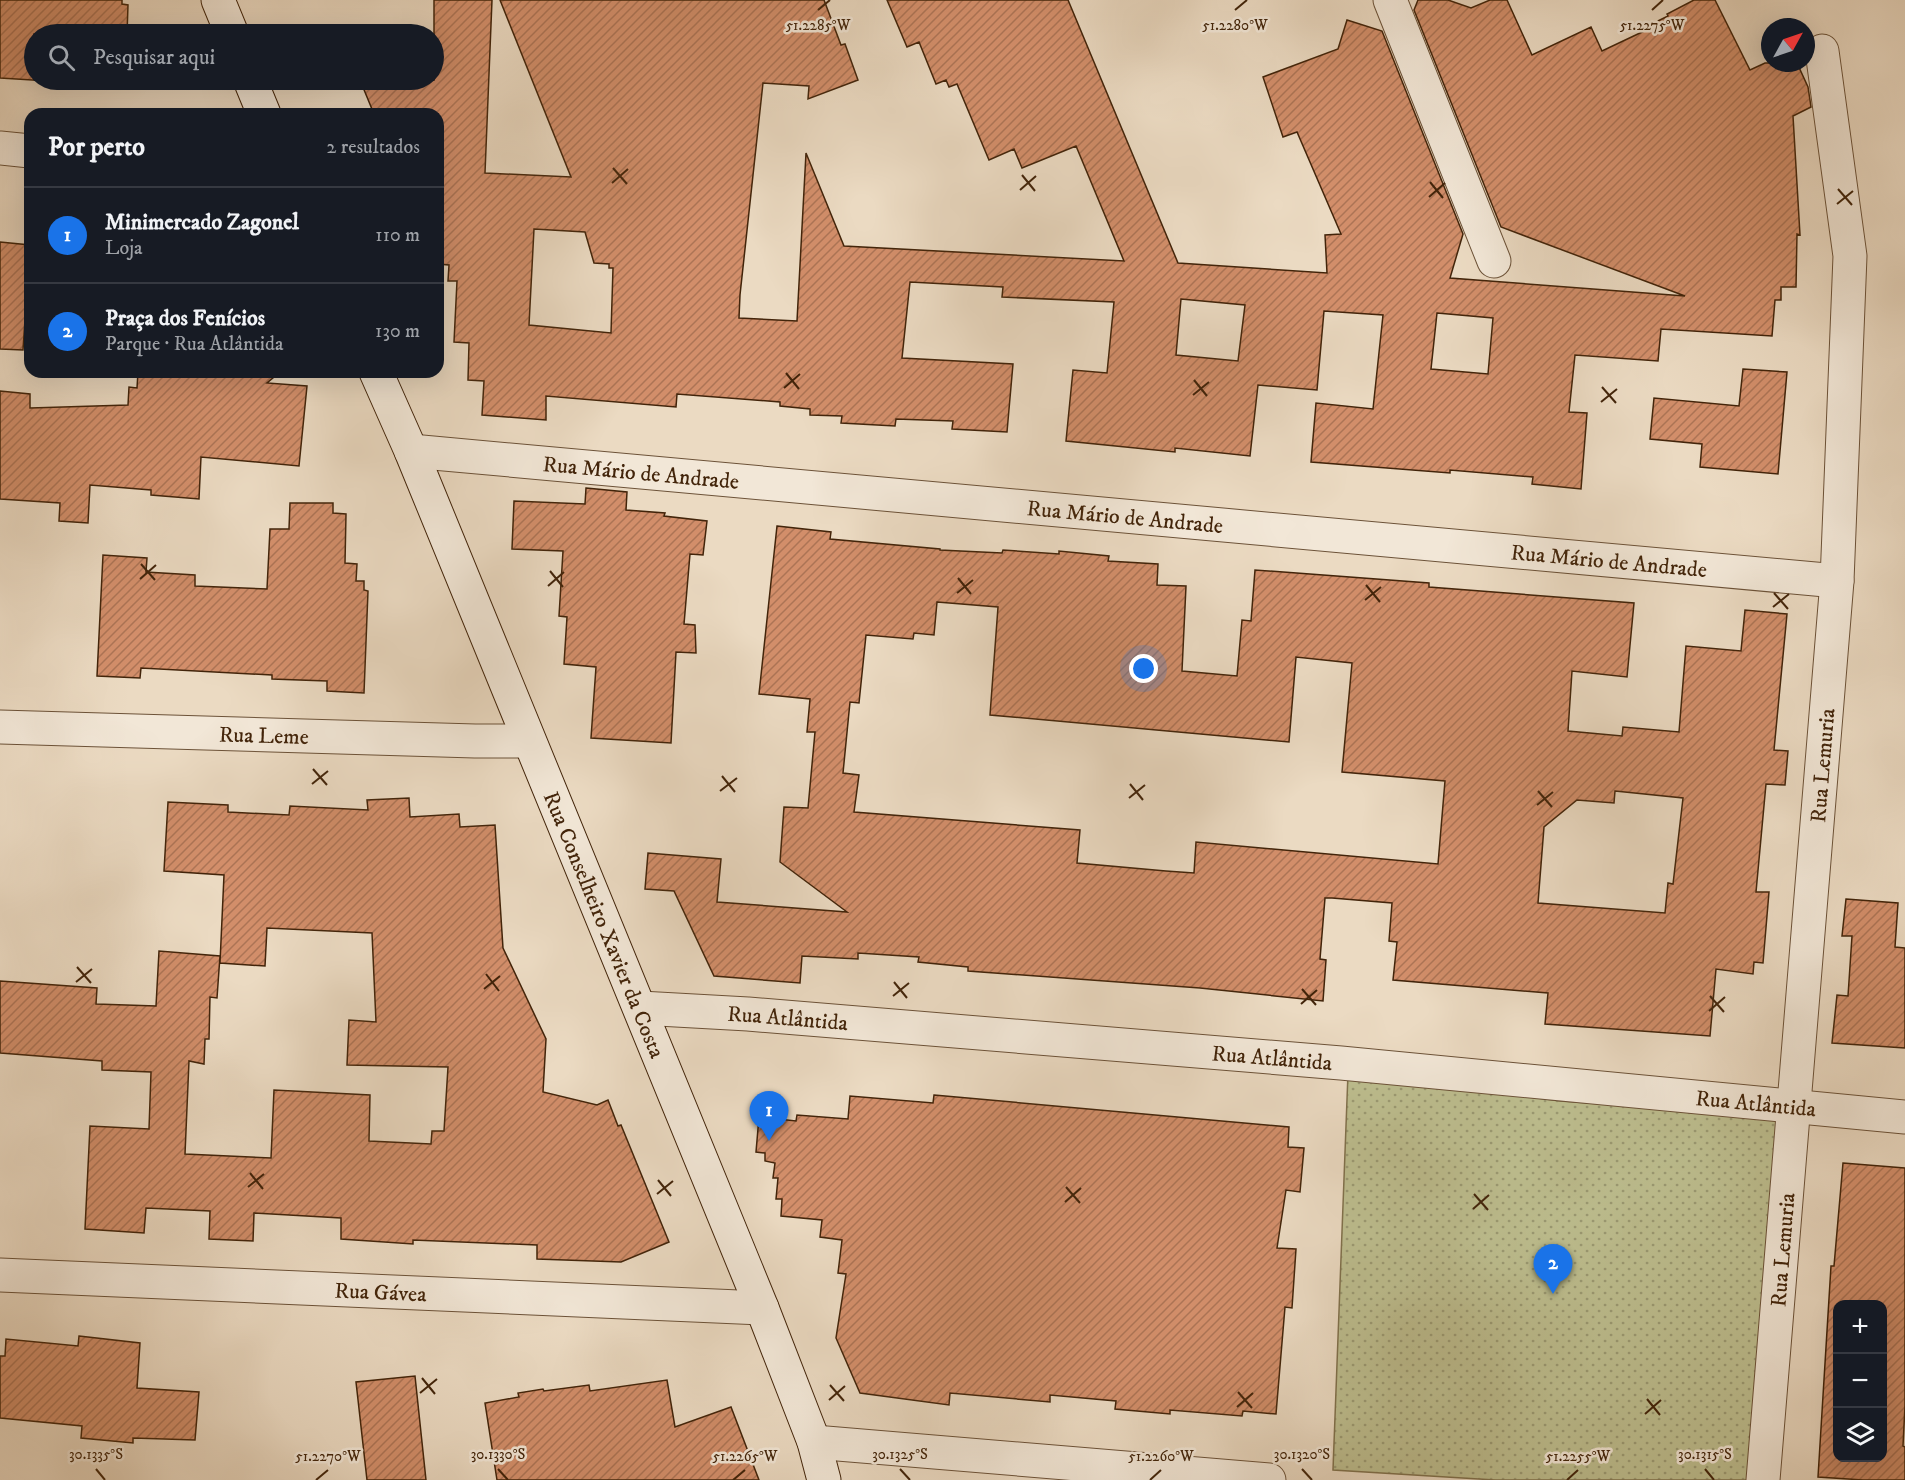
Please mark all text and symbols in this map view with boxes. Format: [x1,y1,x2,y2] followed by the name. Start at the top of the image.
[786,16,851,35] text: 51.2285°W
[1202,16,1268,35] text: 51.2280°W
[1620,16,1685,35] text: 51.2275°W
[1761,18,1815,72] north arrow
[24,24,444,90] search box
[45,41,78,74] icon: search
[93,44,215,71] text: Pesquisar aqui
[48,131,145,164] text: Por perto
[327,135,420,160] text: 2 resultados
[105,209,299,236] text: Minimercado Zagonel
[64,223,71,248] text: 1
[375,223,420,248] text: 110 m
[105,236,142,261] text: Loja
[105,305,265,332] text: Praça dos Fenícios
[63,319,72,344] text: 2
[375,319,420,344] text: 130 m
[105,332,283,357] text: Parque · Rua Atlântida
[542,451,740,496] street label: Rua Mário de Andrade
[1026,495,1224,540] street label: Rua Mário de Andrade
[1510,539,1708,584] street label: Rua Mário de Andrade
[1129,654,1158,683] your location
[1805,707,1842,824] street label: Rua Lemuria
[219,721,309,751] street label: Rua Leme
[537,788,670,1063] street label: Rua Conselheiro Xavier da Costa
[727,1001,850,1037] street label: Rua Atlântida
[1211,1040,1334,1077] street label: Rua Atlântida
[1694,1085,1818,1123] street label: Rua Atlântida
[750,1092,788,1141] pin: 1
[1765,1191,1802,1308] street label: Rua Lemuria
[1534,1244,1572,1294] pin: 2
[334,1278,428,1308] street label: Rua Gávea
[1833,1300,1887,1462] map controls
[1833,1300,1887,1354] button: +
[1833,1354,1887,1408] button: −
[1833,1408,1887,1462] button: layers
[69,1445,123,1464] text: 30.1335°S
[471,1445,525,1464] text: 30.1330°S
[872,1445,928,1464] text: 30.1325°S
[1274,1445,1330,1464] text: 30.1320°S
[1678,1445,1732,1464] text: 30.1315°S
[295,1447,361,1466] text: 51.2270°W
[712,1447,778,1466] text: 51.2265°W
[1128,1447,1194,1466] text: 51.2260°W
[1546,1447,1611,1466] text: 51.2255°W

